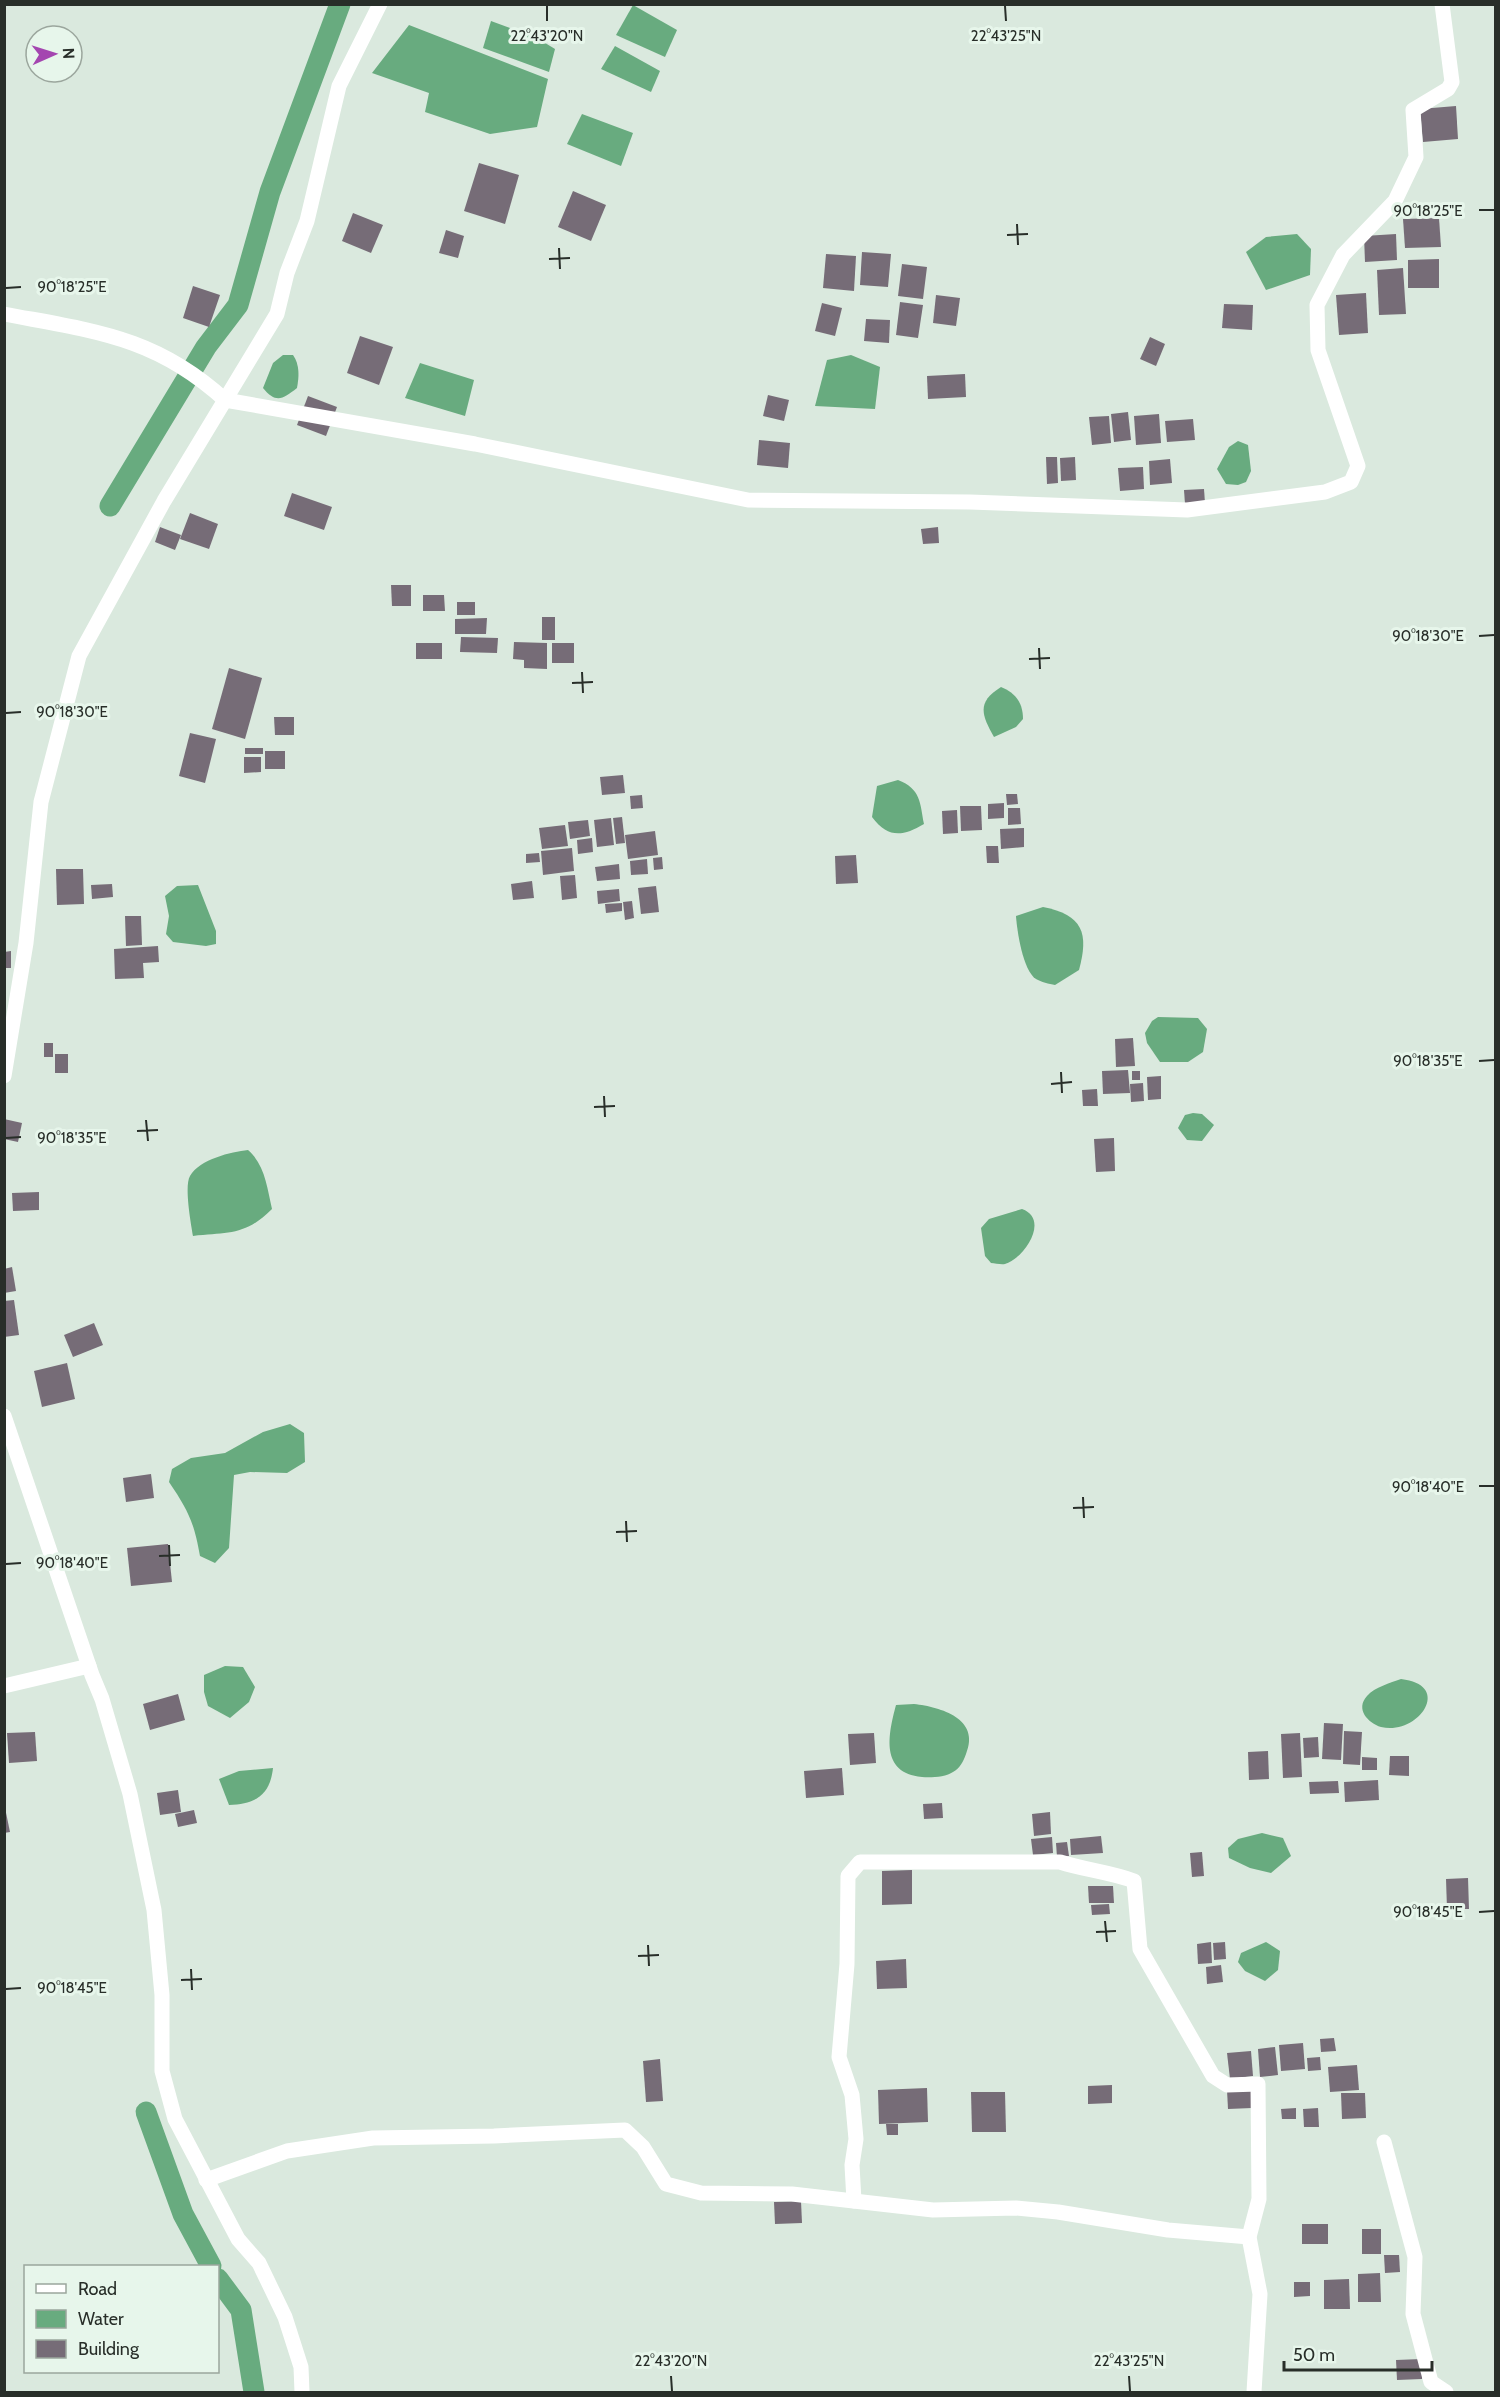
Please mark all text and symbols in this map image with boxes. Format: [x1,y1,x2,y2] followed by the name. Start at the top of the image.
[24,24,84,84] north arrow
[511,27,583,45] text: 22°43'20"N
[971,27,1041,45] text: 22°43'25"N
[59,47,78,59] text: N
[1393,202,1463,220] text: 90°18'25"E
[37,278,107,296] text: 90°18'25"E
[1392,627,1464,645] text: 90°18'30"E
[36,703,108,721] text: 90°18'30"E
[1393,1052,1463,1070] text: 90°18'35"E
[37,1129,107,1147] text: 90°18'35"E
[1392,1478,1464,1496] text: 90°18'40"E
[36,1554,108,1572] text: 90°18'40"E
[1393,1903,1463,1921] text: 90°18'45"E
[37,1979,107,1997] text: 90°18'45"E
[24,2265,219,2373] legend
[78,2278,117,2300] text: Road
[78,2308,124,2330] text: Water
[1284,2334,1432,2372] scale bar
[78,2338,140,2360] text: Building
[1293,2344,1335,2366] text: 50 m
[635,2352,707,2370] text: 22°43'20"N
[1094,2352,1164,2370] text: 22°43'25"N

